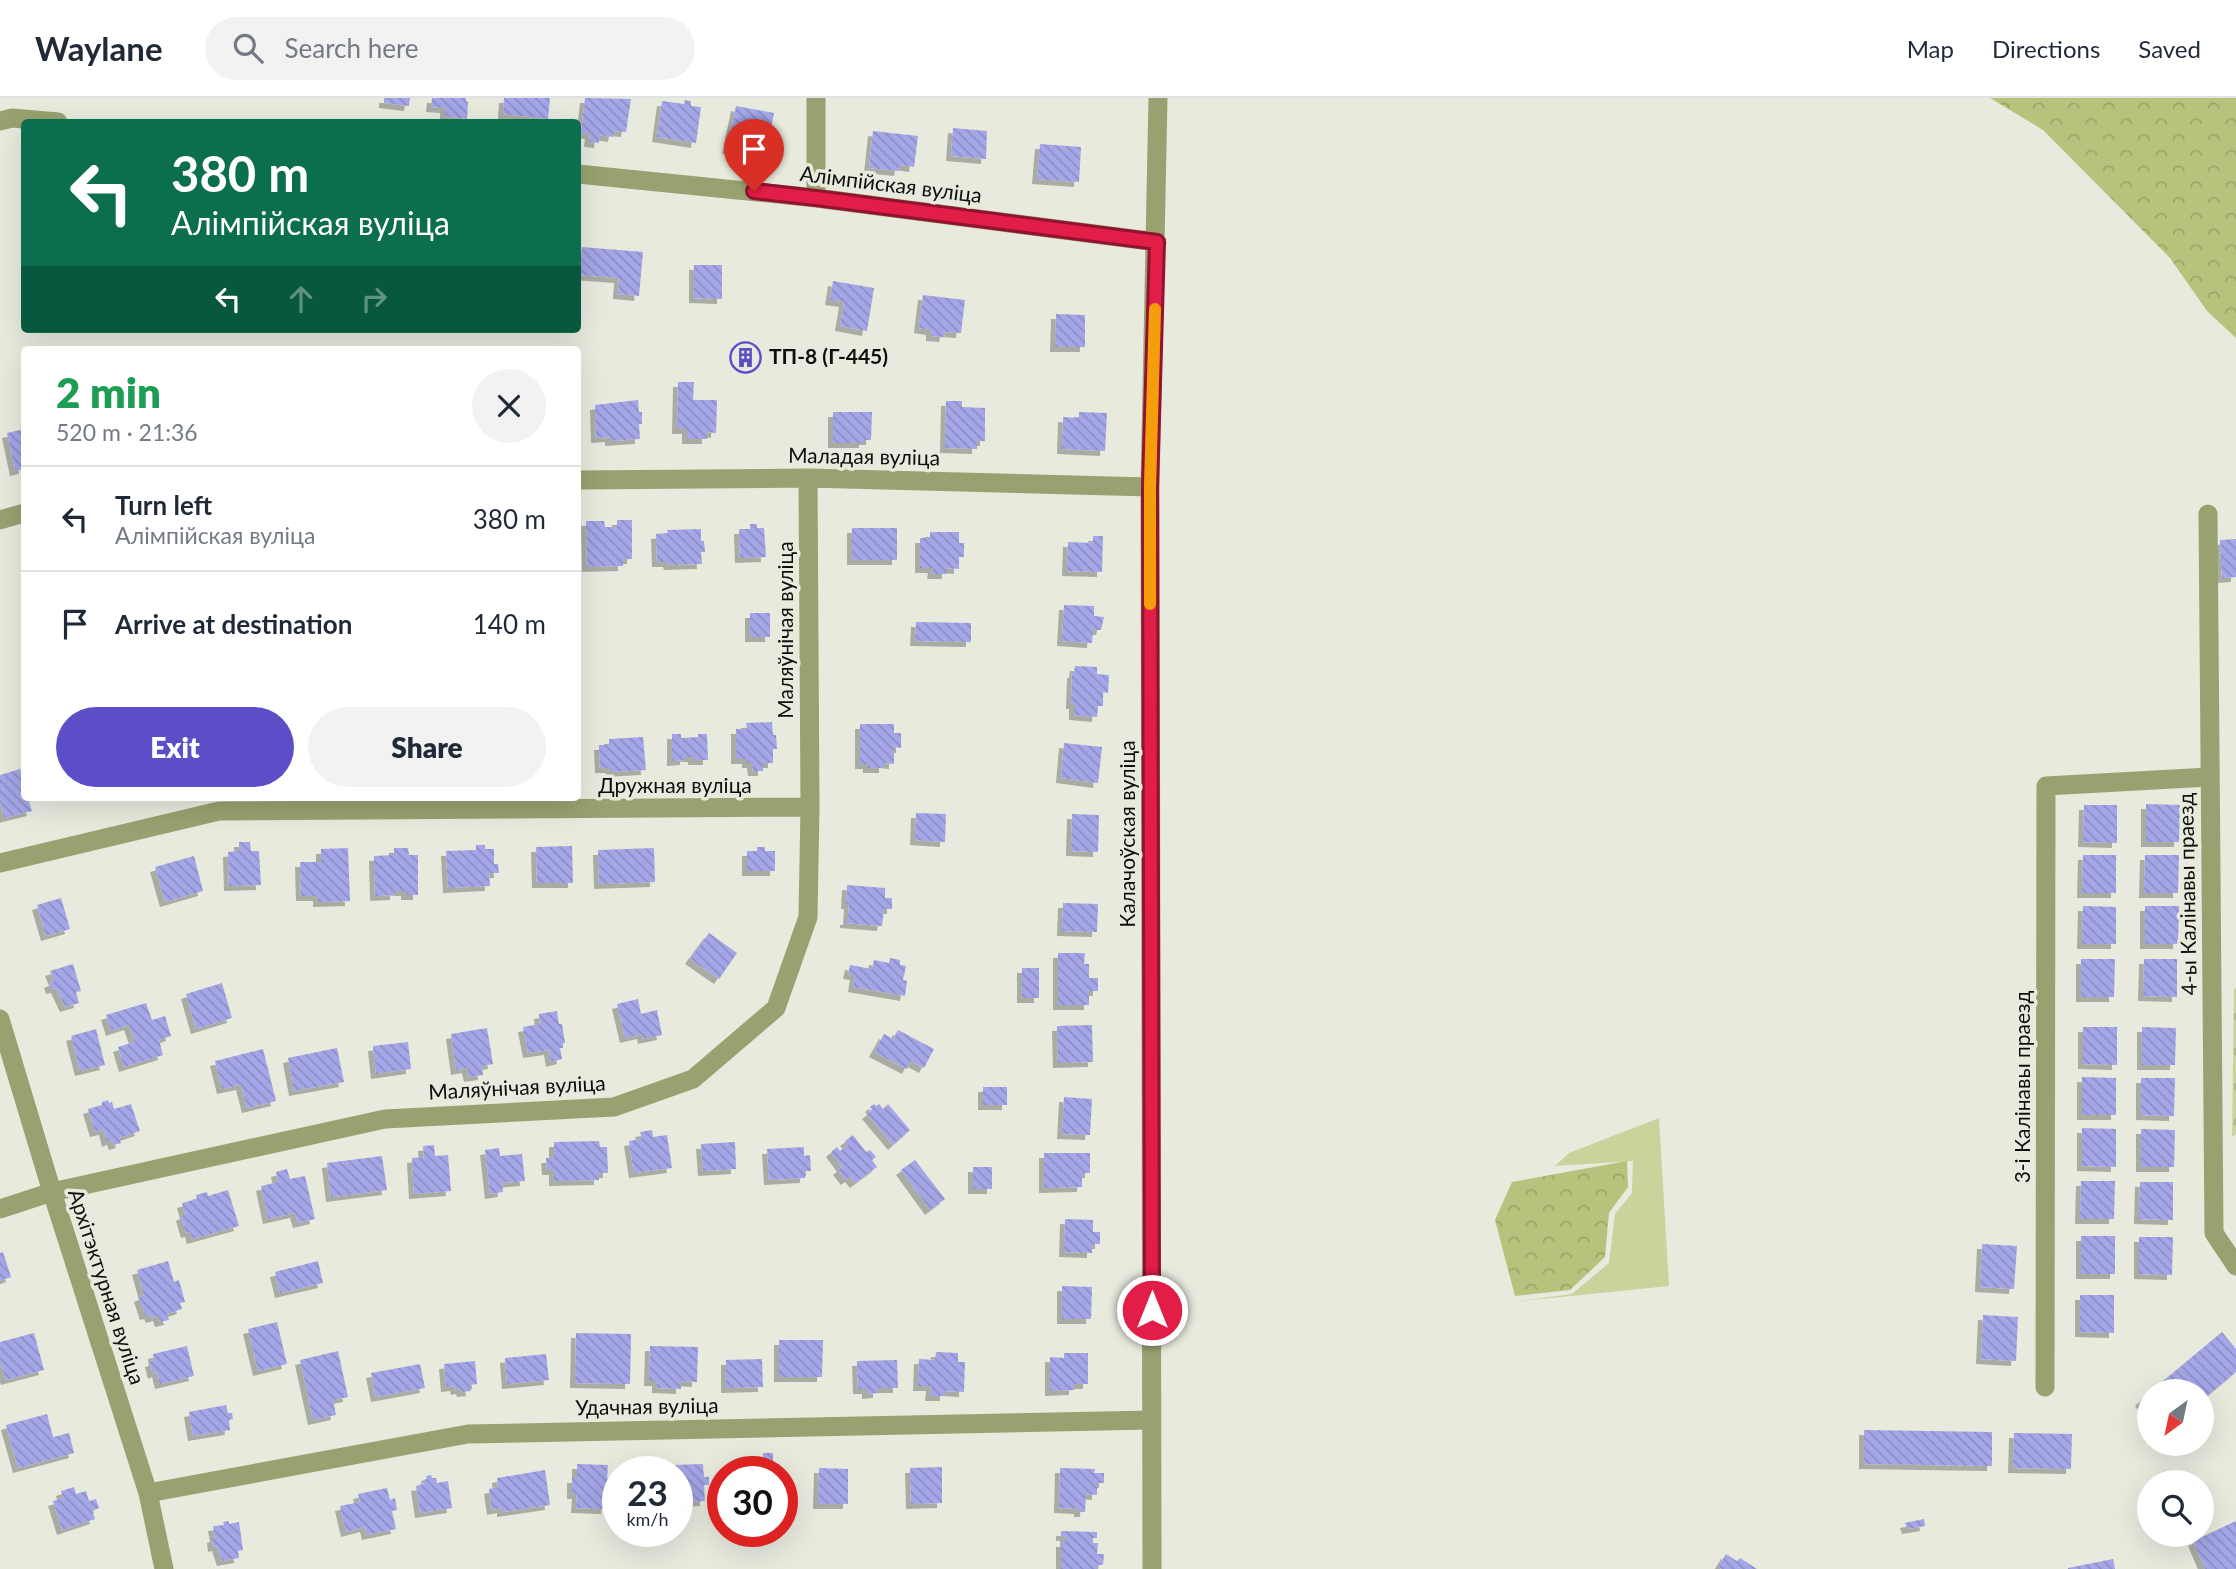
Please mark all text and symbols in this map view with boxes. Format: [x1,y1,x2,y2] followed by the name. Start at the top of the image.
[205,17,695,80] search box
[35,28,163,68] text: Waylane
[229,29,267,67] icon: search
[285,32,419,64] text: Search here
[1907,34,1954,63] text: Map
[1992,34,2100,63] text: Directions
[2138,34,2201,63] text: Saved
[724,119,784,191] pin
[735,130,773,168] icon: arrive
[171,144,309,202] text: 380 m
[56,147,147,238] icon: left
[799,160,984,207] street label: Алімпійская вуліца
[171,203,450,242] text: Алімпійская вуліца
[209,280,247,318] icon: left
[282,280,320,318] icon: ahead
[355,280,393,318] icon: right
[729,340,763,374] building icon: ТП-8 (Г-445)
[769,343,888,368] place label: ТП-8 (Г-445)
[56,367,161,417] text: 2 min
[472,369,546,443] button: close
[56,418,198,446] text: 520 m · 21:36
[788,442,940,469] street label: Маладая вуліца
[115,489,212,521] text: Turn left
[56,500,94,538] icon: left
[473,503,546,535] text: 380 m
[115,521,315,549] text: Алімпійская вуліца
[772,541,797,719] street label: Маляўнічая вуліца
[56,605,94,643] icon: arrive
[115,608,352,640] text: Arrive at destination
[473,608,546,640] text: 140 m
[56,707,294,787] button: Exit
[308,707,546,787] button: Share
[1114,740,1139,928] street label: Калачоўская вуліца
[598,772,752,797] street label: Дружная вуліца
[2172,792,2201,996] street label: 4-ы Калінавы праезд
[2009,991,2034,1183] street label: 3-і Калінавы праезд
[428,1069,606,1104] street label: Маляўнічая вуліца
[64,1186,151,1388] street label: Архітэктурная вуліца
[1115,1273,1189,1347] position arrow
[2137,1379,2214,1456] north arrow
[2137,1379,2214,1547] map controls
[575,1392,719,1419] street label: Удачная вуліца
[707,1456,798,1547] speed limit sign: 30
[2137,1470,2214,1547] button: search
[627,1471,668,1513] text: 23
[626,1508,669,1530] text: km/h

